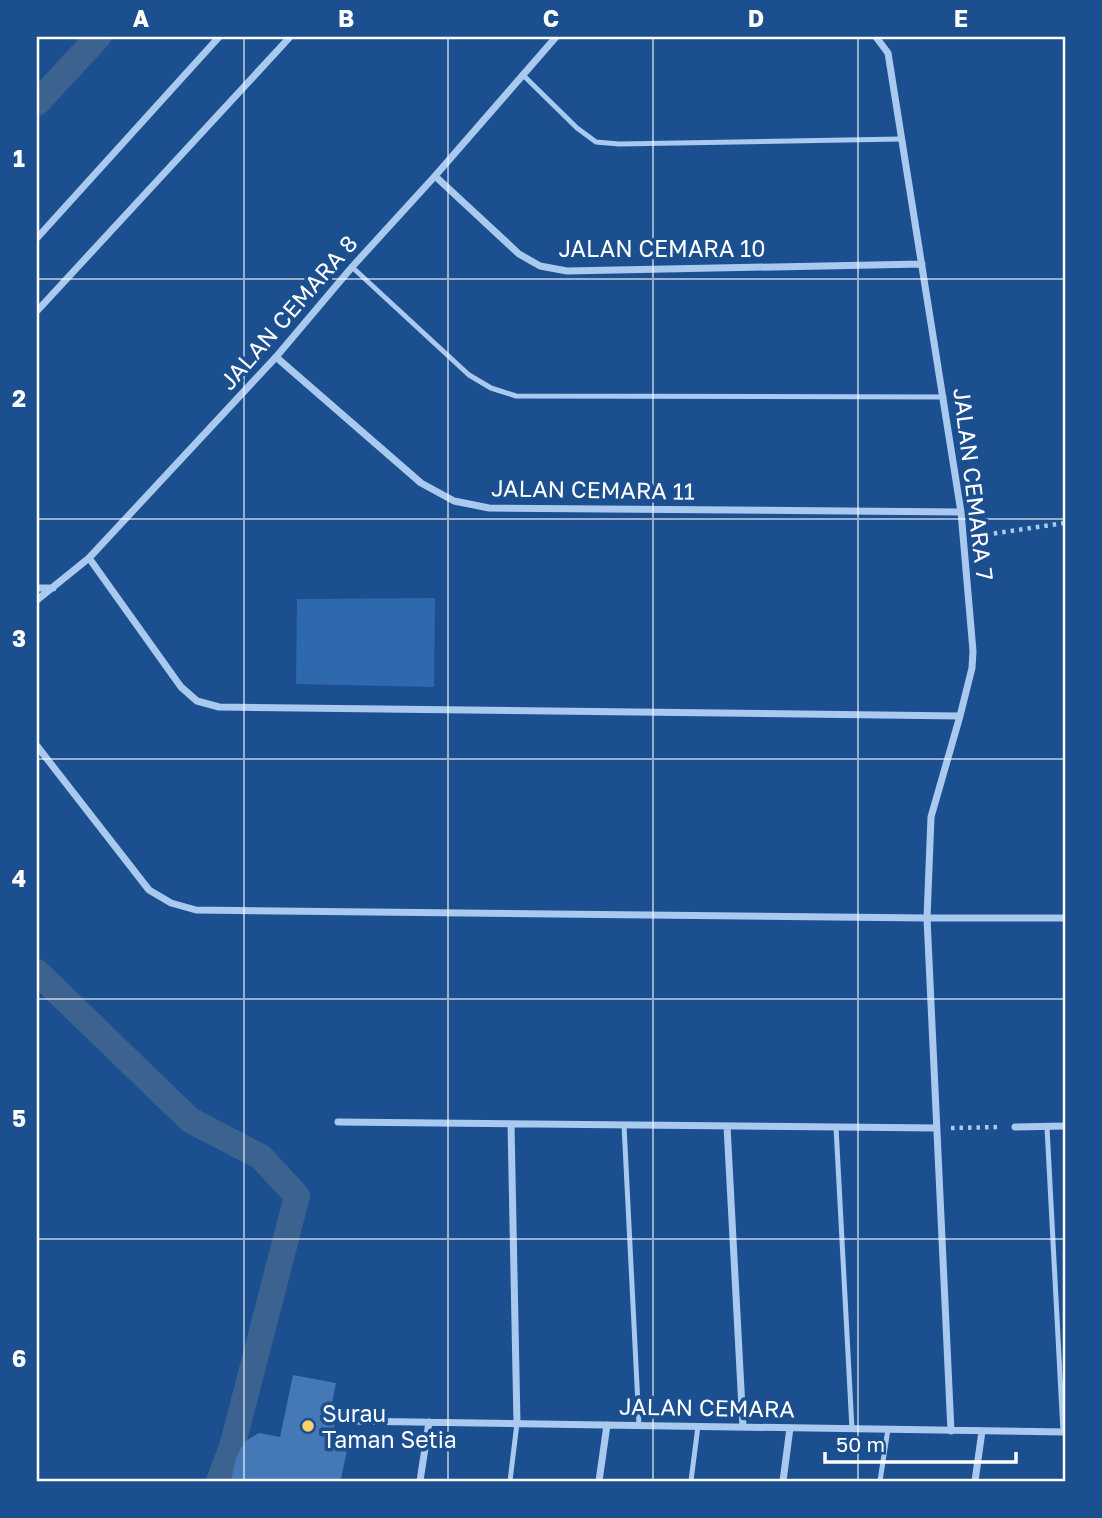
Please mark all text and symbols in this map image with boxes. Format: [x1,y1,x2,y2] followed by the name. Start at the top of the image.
[133,4,150,32] text: A
[338,4,354,32] text: B
[543,4,559,32] text: C
[748,4,764,32] text: D
[954,4,968,32] text: E
[13,144,25,172] text: 1
[213,229,363,395] street label: JALAN CEMARA 8
[559,234,766,262] street label: JALAN CEMARA 10
[12,384,26,412] text: 2
[948,386,1000,582] street label: JALAN CEMARA 7
[491,473,695,505] street label: JALAN CEMARA 11
[12,624,26,652] text: 3
[12,864,26,892] text: 4
[12,1104,26,1132] text: 5
[12,1344,26,1372] text: 6
[619,1391,795,1423] street label: JALAN CEMARA
[322,1399,457,1453] place label: Surau Taman Setia
[300,1418,316,1434] marker: Surau Taman Setia
[825,1420,1016,1464] scale bar
[836,1431,885,1457] text: 50 m

